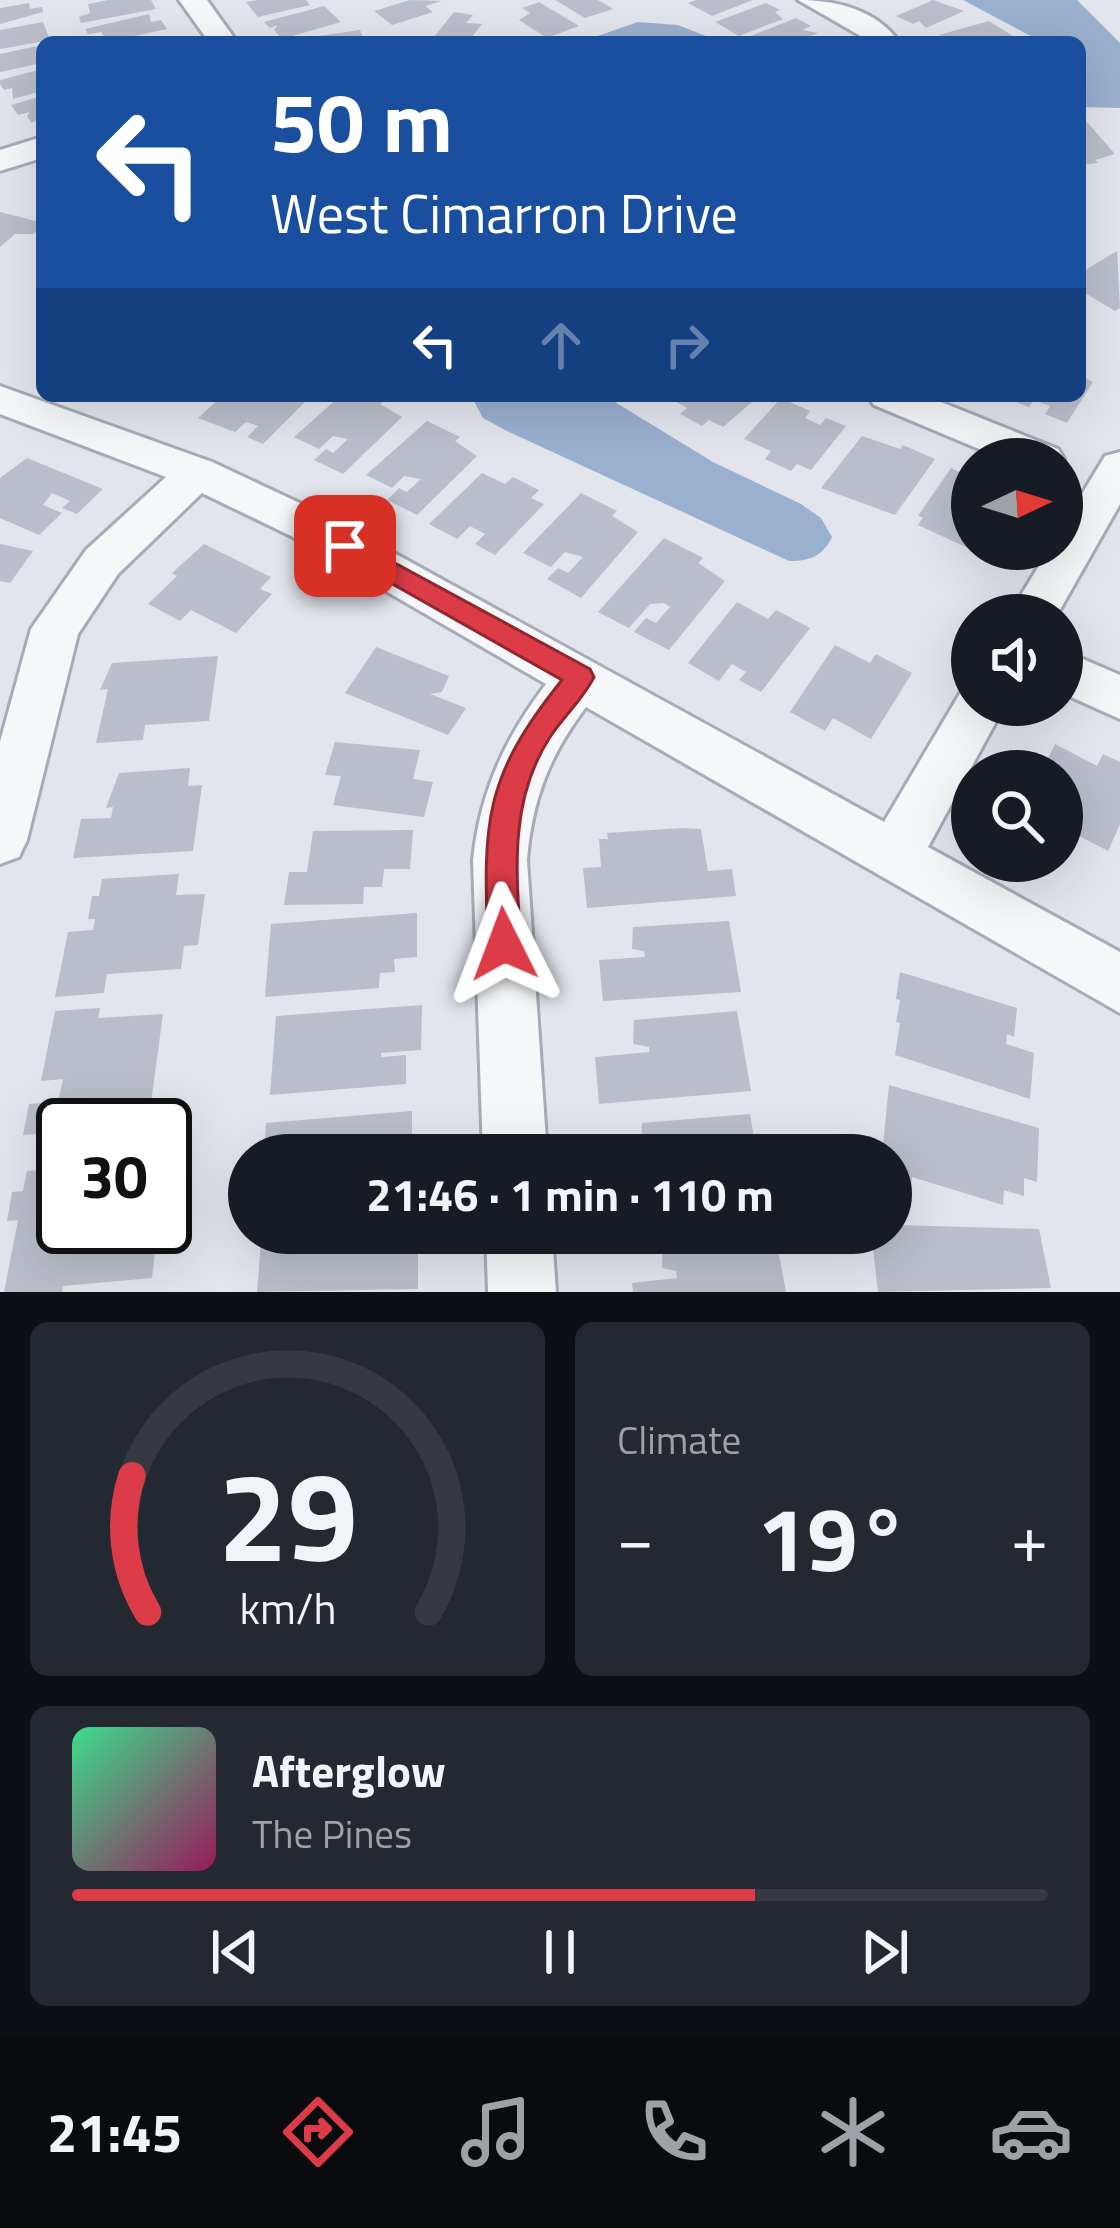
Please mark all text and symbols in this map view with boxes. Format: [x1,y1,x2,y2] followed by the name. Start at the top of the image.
[270,57,453,185] text: 50 m
[72,84,228,240] icon: left
[270,172,738,254] text: West Cimarron Drive
[402,312,468,378] icon: left
[528,312,594,378] icon: ahead
[654,312,720,378] icon: right
[951,438,1083,570] north arrow
[951,438,1083,882] map controls
[294,495,396,597] pin
[312,513,378,579] icon: arrive
[951,594,1083,726] button: sound
[951,750,1083,882] button: search
[441,881,567,1007] position arrow
[36,1098,192,1254] speed limit sign: 30
[366,1160,774,1228] text: 21:46 · 1 min · 110 m
[617,1410,741,1469] text: Climate
[218,1420,357,1609] text: 29
[757,1469,908,1606] text: 19°
[617,1487,654,1588] text: −
[1011,1487,1048,1588] text: +
[239,1575,336,1641] text: km/h
[252,1736,446,1804] text: Afterglow
[252,1804,412,1863] text: The Pines
[202,1919,268,1985] icon: previous
[527,1919,593,1985] icon: pause
[852,1919,918,1985] icon: next
[276,2090,360,2174] icon: directions
[454,2090,538,2174] icon: music
[632,2090,716,2174] icon: phone
[811,2090,895,2174] icon: climate
[989,2090,1073,2174] icon: car
[47,2091,182,2173] text: 21:45

